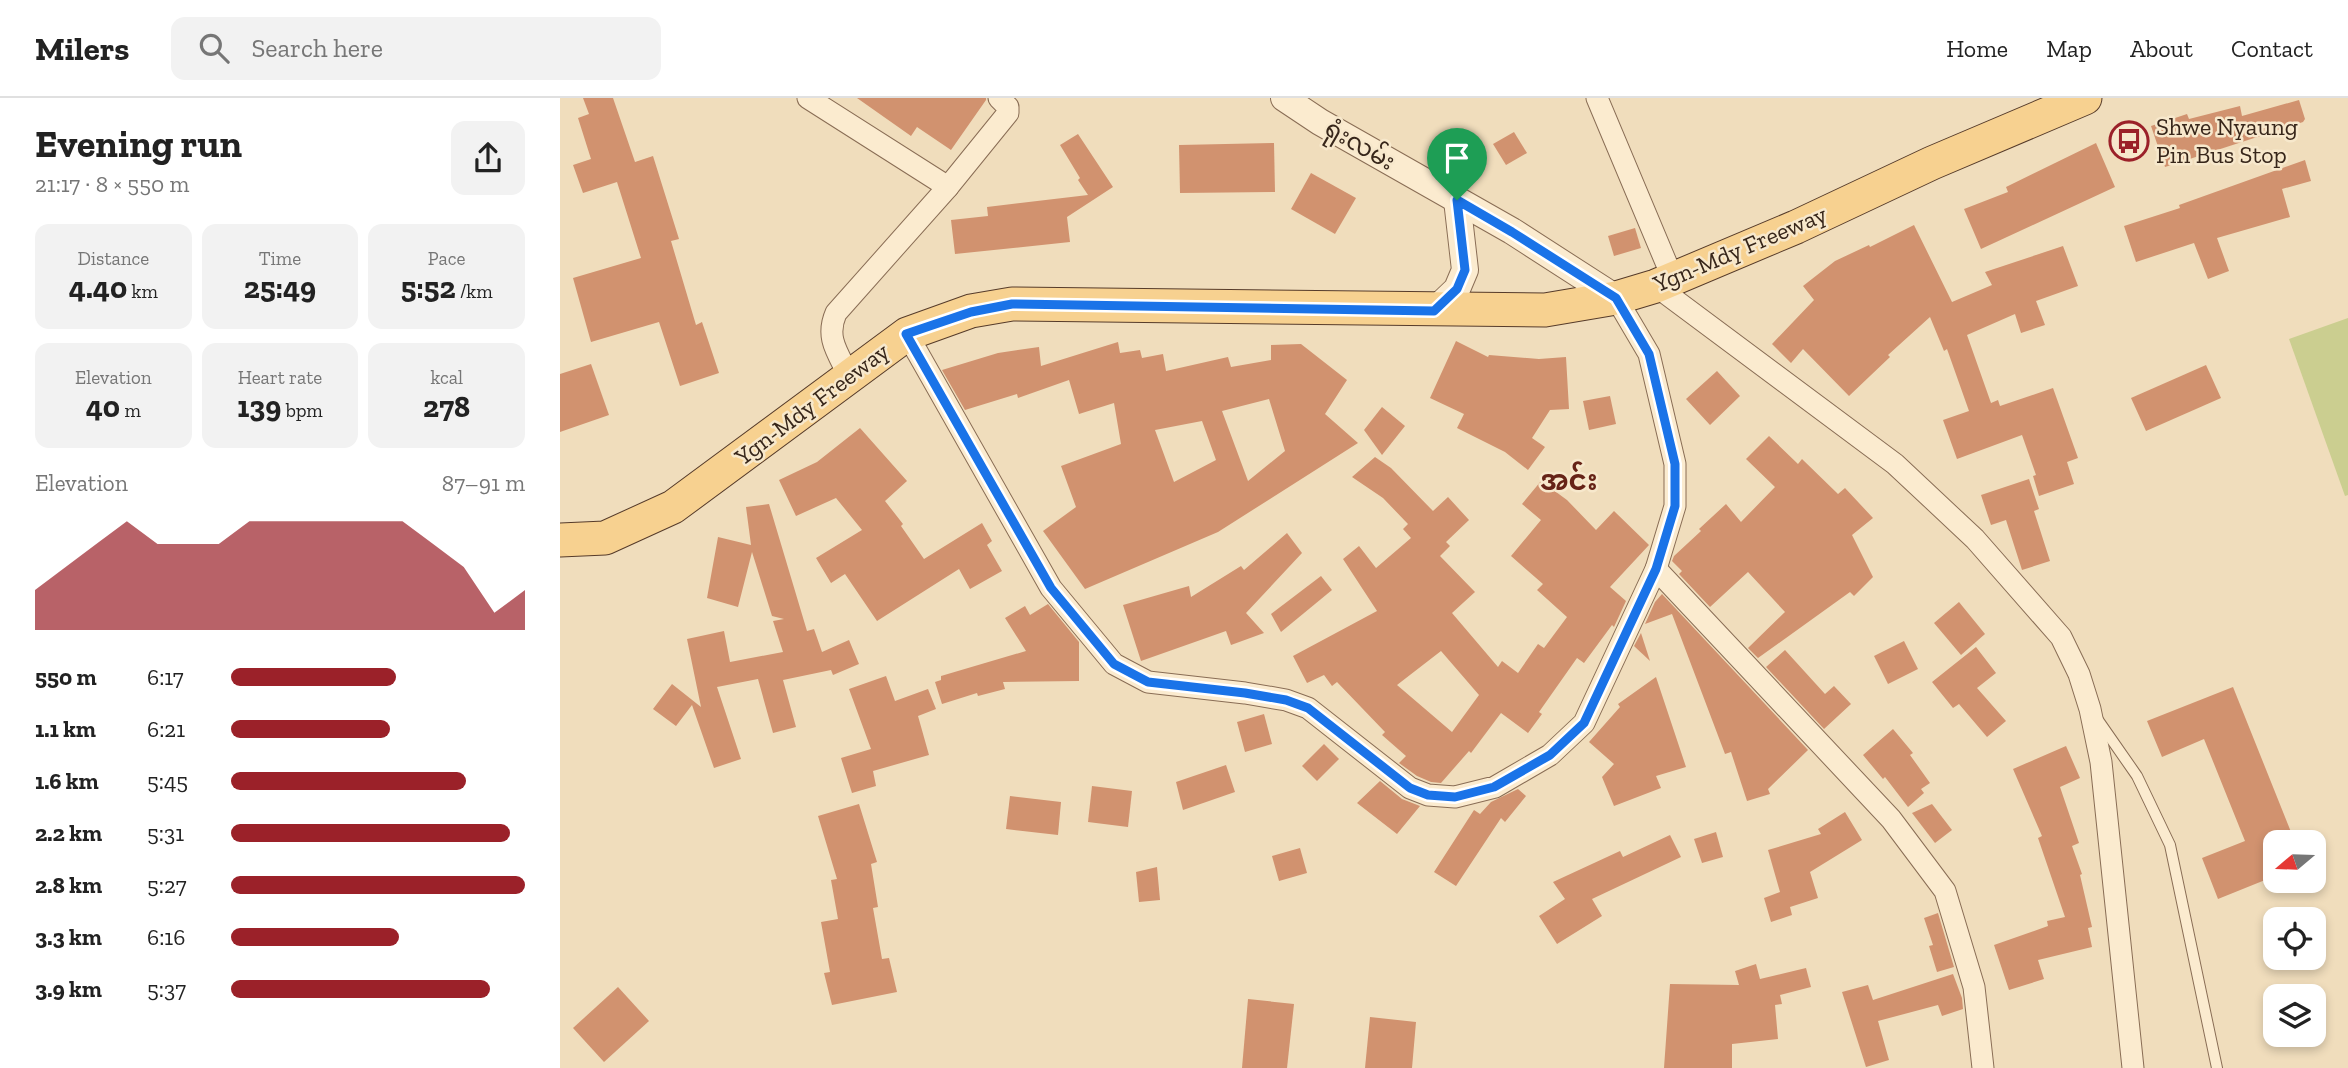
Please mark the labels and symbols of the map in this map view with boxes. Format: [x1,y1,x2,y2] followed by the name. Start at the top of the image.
[1318,112,1401,180] street label: ရုံးလမ်း
[2156,112,2298,169] place label: Shwe Nyaung Pin Bus Stop
[2108,120,2150,162] bus stop icon: Shwe Nyaung Pin Bus Stop
[1427,128,1487,200] pin
[1648,199,1832,299] street label: Ygn-Mdy Freeway
[728,336,895,472] street label: Ygn-Mdy Freeway
[1540,461,1598,497] district label: အင်း
[2263,830,2326,892] north arrow

